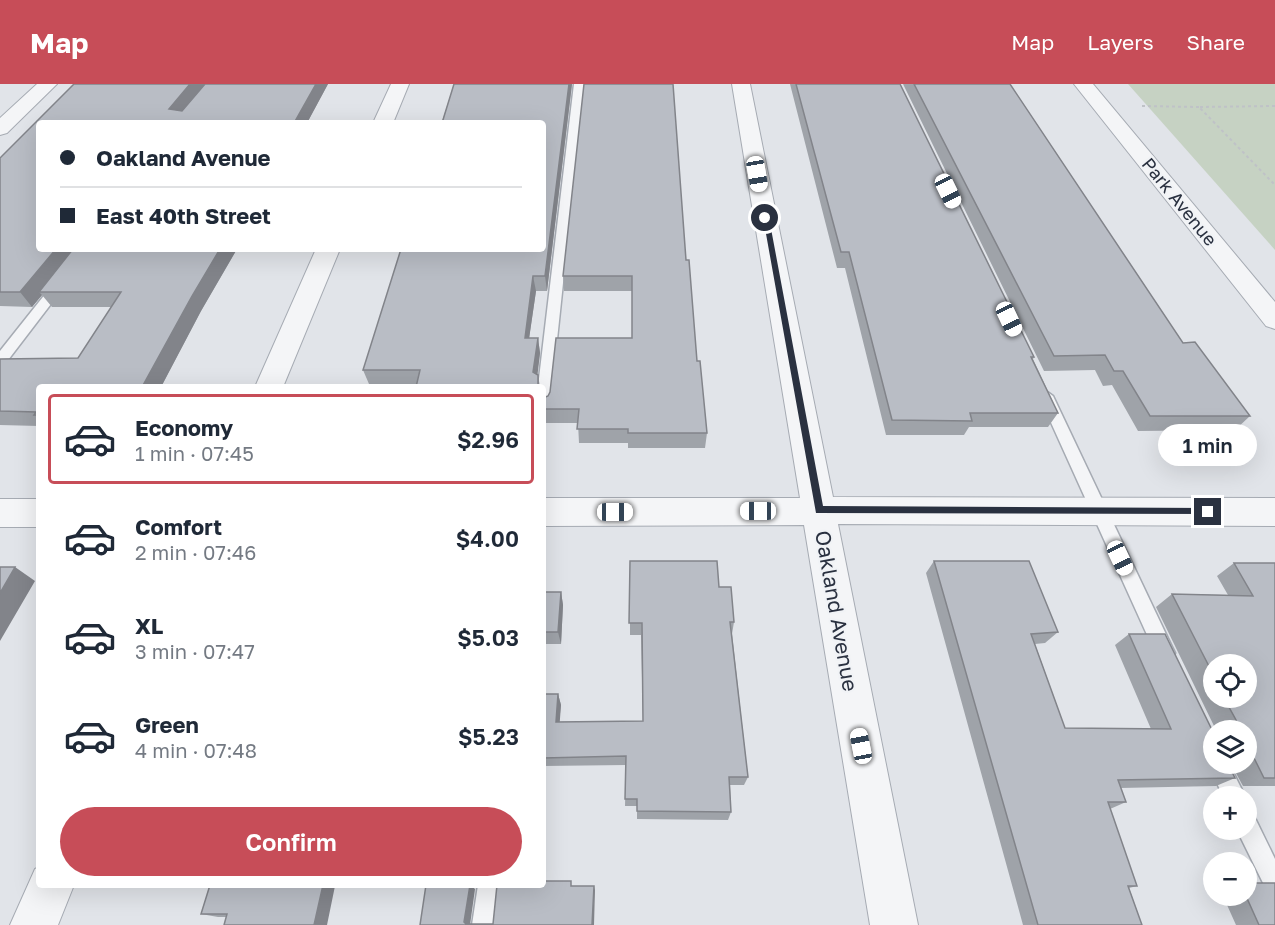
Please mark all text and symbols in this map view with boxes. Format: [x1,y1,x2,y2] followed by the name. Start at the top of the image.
[30,26,88,59] text: Map
[1011,29,1054,55] text: Map
[1087,29,1154,55] text: Layers
[1187,29,1245,55] text: Share
[96,144,270,171] text: Oakland Avenue
[1138,153,1222,250] street label: Park Avenue
[745,155,769,193] car
[932,171,964,211] car
[96,202,271,229] text: East 40th Street
[751,204,778,231] route start
[993,299,1025,339] car
[63,412,117,466] icon: car
[135,414,233,441] text: Economy
[1158,425,1258,467] callout: 1 min
[457,426,519,453] text: $2.96
[1182,433,1233,457] text: 1 min
[135,441,254,465] text: 1 min · 07:45
[1194,498,1221,525] route end
[740,502,776,520] car
[597,503,633,521] car
[63,511,117,565] icon: car
[135,513,222,540] text: Comfort
[456,525,519,552] text: $4.00
[810,528,864,693] street label: Oakland Avenue
[1104,538,1136,578] car
[135,540,256,564] text: 2 min · 07:46
[63,610,117,664] icon: car
[135,612,163,639] text: XL
[457,624,519,651] text: $5.03
[135,639,255,663] text: 3 min · 07:47
[1203,654,1257,906] map controls
[1203,654,1257,708] button: locate
[63,709,117,763] icon: car
[135,711,199,738] text: Green
[1203,720,1257,774] button: layers
[458,723,519,750] text: $5.23
[849,727,873,765] car
[135,738,257,762] text: 4 min · 07:48
[1203,786,1257,840] button: +
[60,807,522,876] button: Confirm
[1203,852,1257,906] button: −

